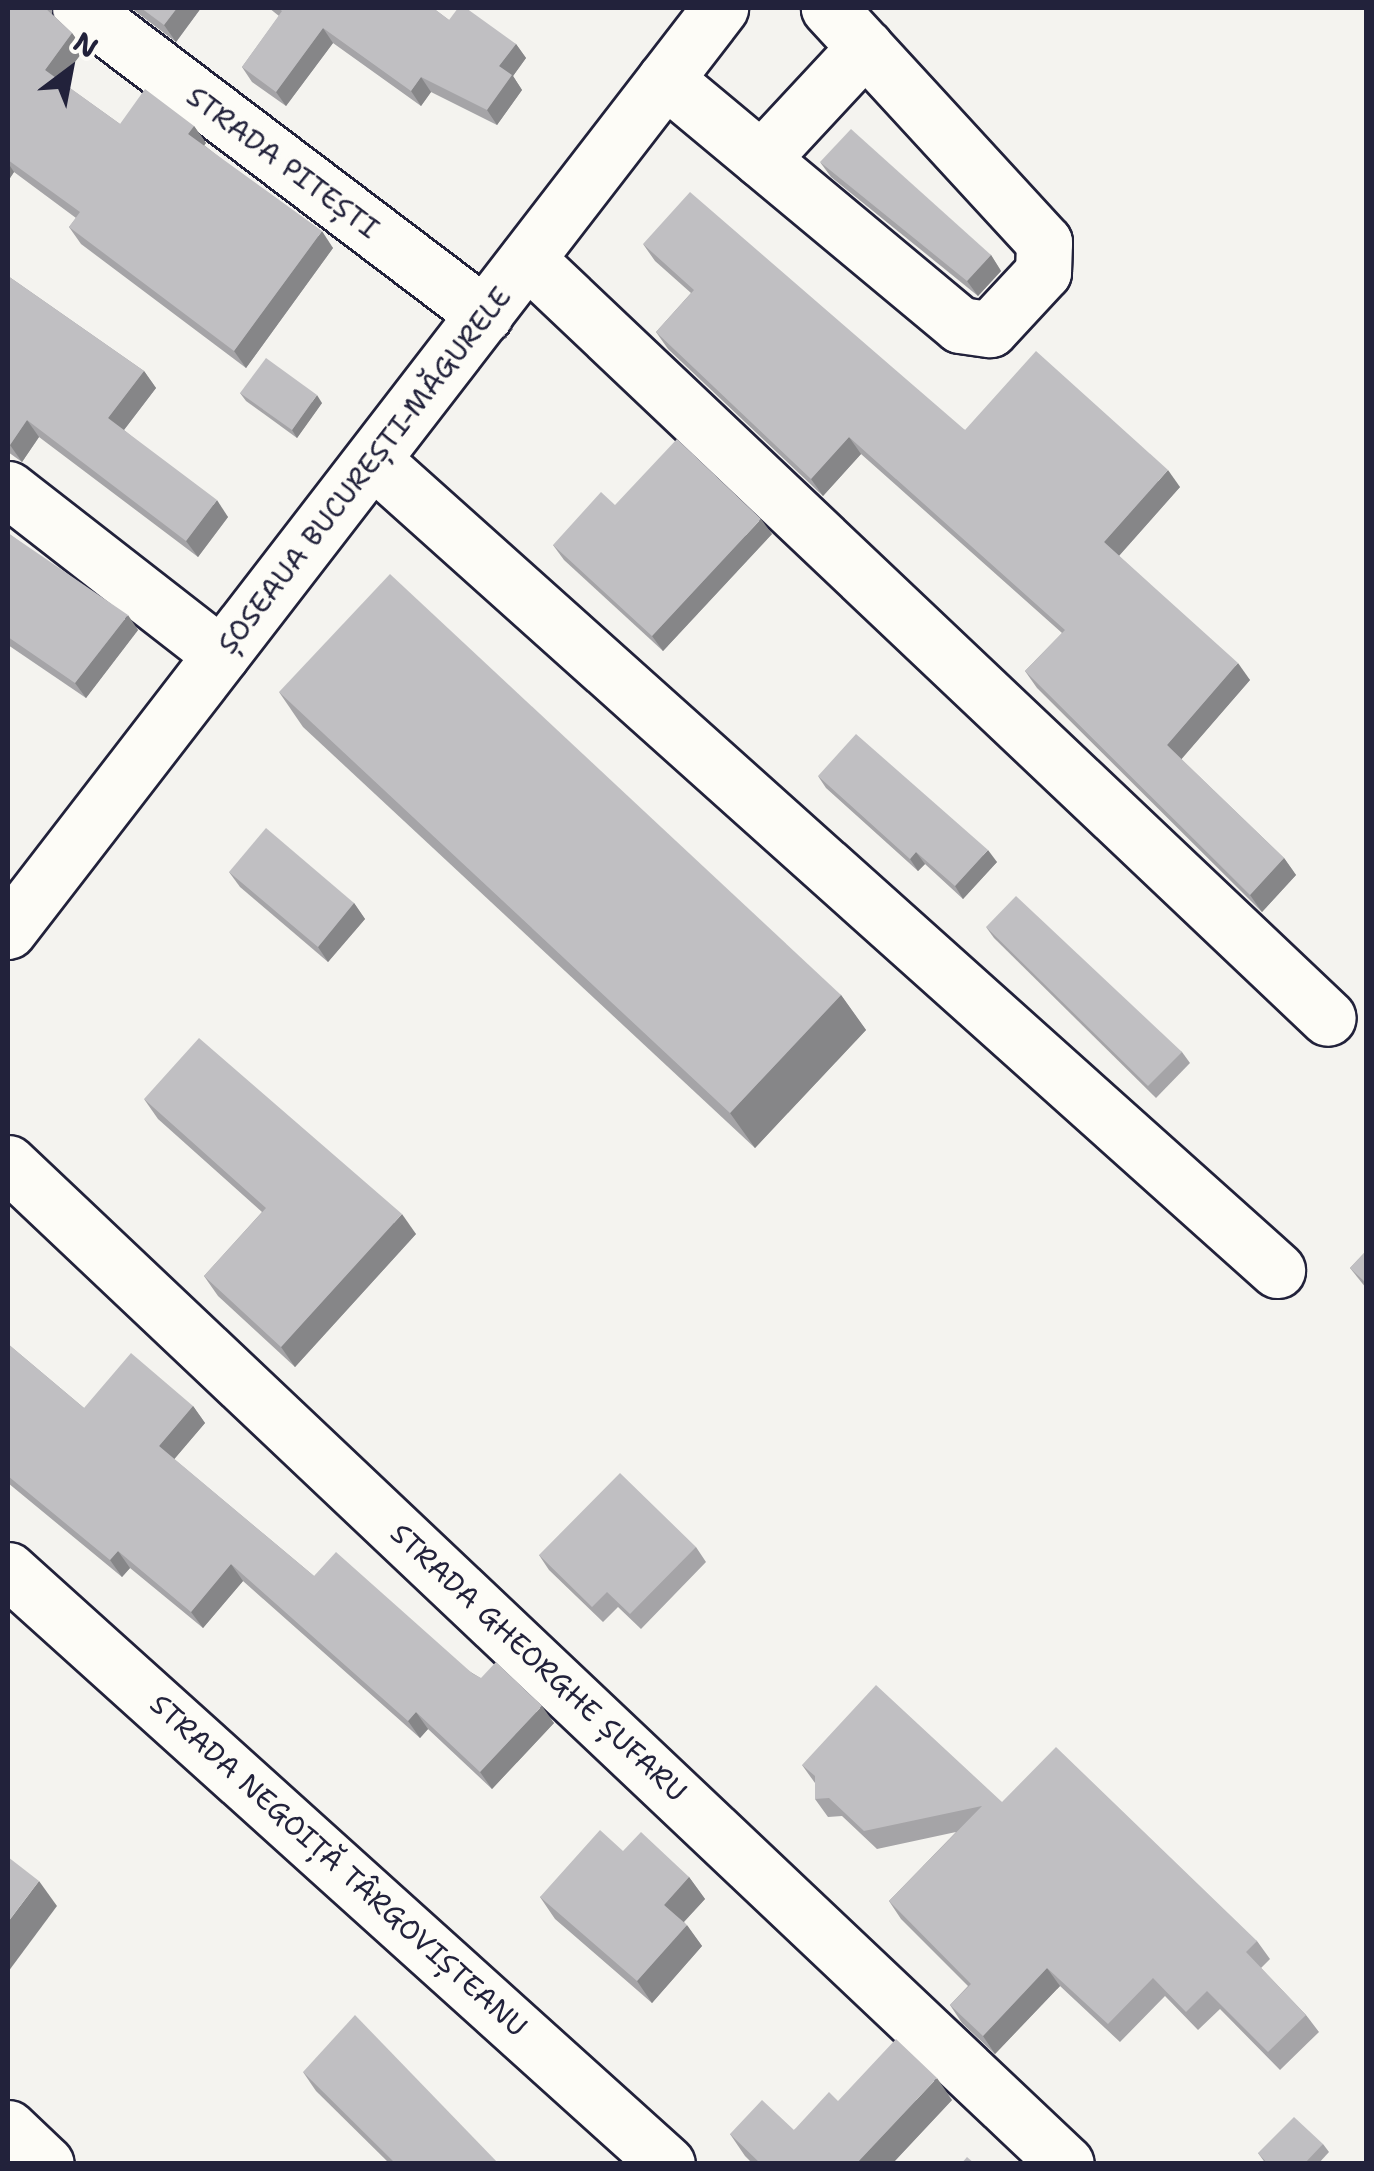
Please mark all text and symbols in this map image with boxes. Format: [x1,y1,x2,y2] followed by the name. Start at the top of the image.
[20,20,120,120] north arrow
[66,23,105,67] text: N
[180,79,386,245] street label: STRADA PITEȘTI
[210,280,518,660] street label: ȘOSEAUA BUCUREȘTI-MĂGURELE
[384,1516,694,1808] street label: STRADA GHEORGHE ȘUFARU
[144,1687,534,2043] street label: STRADA NEGOIȚĂ TÂRGOVIȘTEANU

